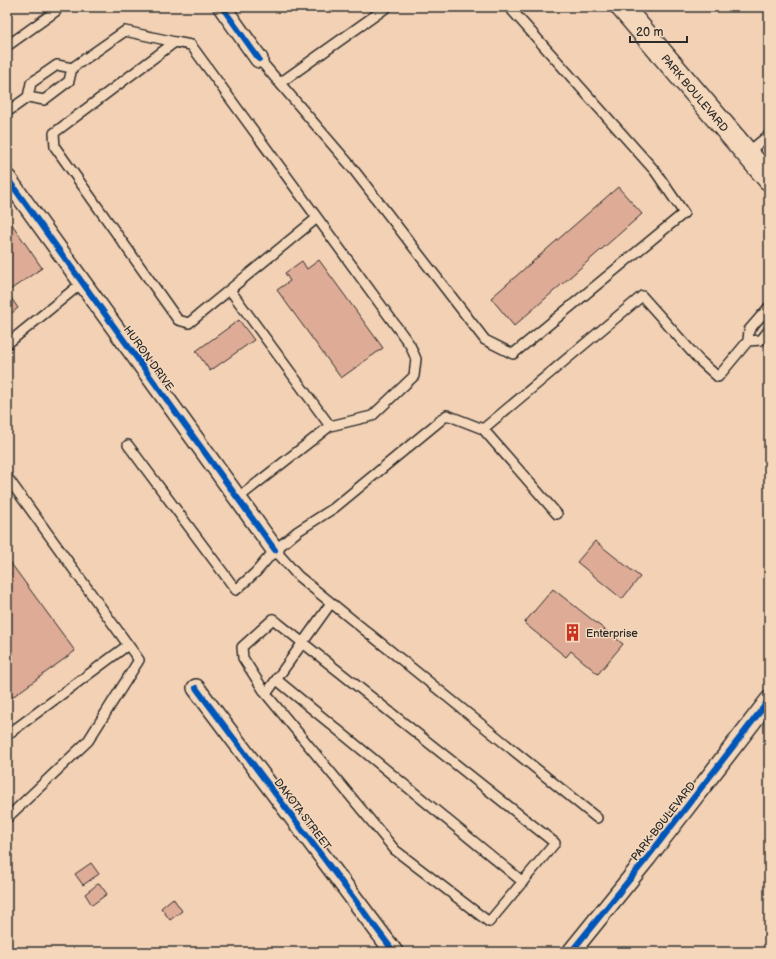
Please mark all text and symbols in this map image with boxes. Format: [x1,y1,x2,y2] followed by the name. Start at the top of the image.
[630,18,687,44] scale bar
[636,25,663,40] text: 20 m
[659,52,731,135] street label: PARK BOULEVARD
[121,323,176,393] street label: HURON DRIVE
[563,623,583,643] building icon: Enterprise
[586,627,638,640] place label: Enterprise
[271,776,334,853] street label: DAKOTA STREET
[628,779,698,863] street label: PARK BOULEVARD

